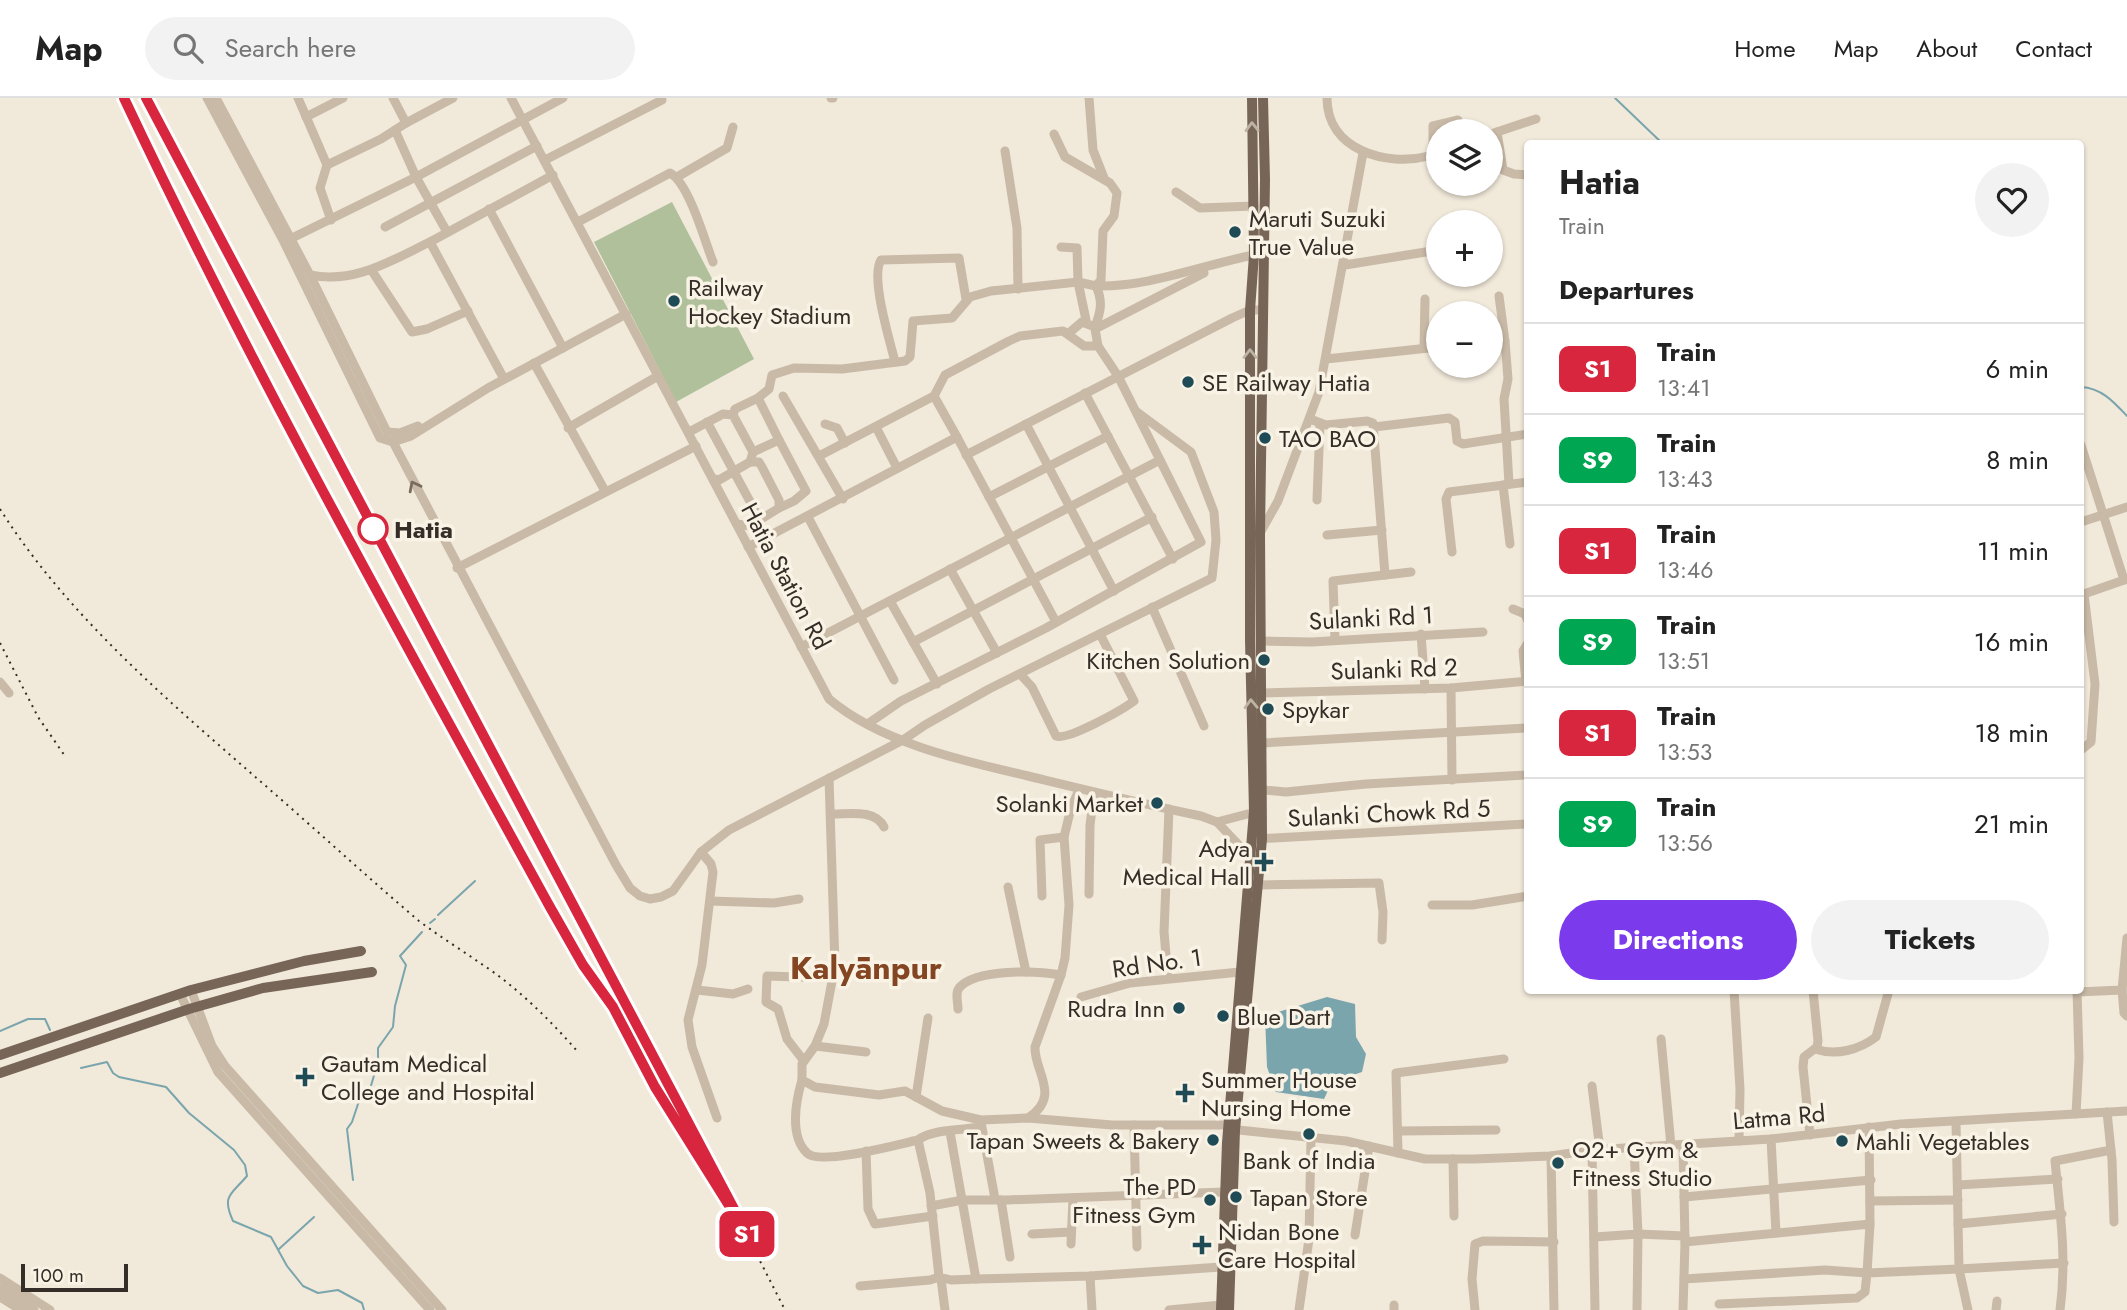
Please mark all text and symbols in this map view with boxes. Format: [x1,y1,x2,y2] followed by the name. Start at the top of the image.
[145,17,635,80] search box
[35,25,103,72] text: Map
[169,29,207,67] icon: search
[225,29,356,67] text: Search here
[1734,31,1796,66] text: Home
[1834,31,1878,66] text: Map
[1916,31,1977,66] text: About
[2015,31,2092,66] text: Contact
[1426,119,1503,378] map controls
[1426,119,1503,196] button: layers
[1245,121,1260,132] one-way arrow
[1559,159,1640,206] text: Hatia
[1975,163,2049,237] button: heart
[1249,201,1386,264] place label: Maruti Suzuki True Value
[1559,209,1605,243] text: Train
[1426,210,1503,287] button: +
[1227,224,1243,240] marker: Maruti Suzuki True Value
[688,270,851,333] place label: Railway Hockey Stadium
[1559,271,1694,309] text: Departures
[666,293,682,309] marker: Railway Hockey Stadium
[1426,301,1503,378] button: −
[1657,333,1716,371] text: Train
[1242,348,1258,359] one-way arrow
[1986,350,2049,388] text: 6 min
[1584,351,1611,386] text: S1
[1202,365,1370,400] place label: SE Railway Hatia
[1657,371,1711,405] text: 13:41
[1180,374,1196,390] marker: SE Railway Hatia
[1279,421,1376,456] place label: TAO BAO
[1657,424,1716,462] text: Train
[1257,430,1273,446] marker: TAO BAO
[1986,441,2049,479] text: 8 min
[1582,442,1613,477] text: S9
[1657,462,1713,496] text: 13:43
[409,481,423,493] one-way arrow
[733,496,839,656] street label: Hatia Station Rd
[394,512,453,547] place label: Hatia
[358,514,388,544] marker: Hatia
[1657,515,1716,553] text: Train
[1977,532,2049,570] text: 11 min
[1584,533,1611,568] text: S1
[1657,553,1713,587] text: 13:46
[1308,597,1434,639] street label: Sulanki Rd 1
[1657,606,1716,644] text: Train
[1974,623,2049,661] text: 16 min
[1582,624,1613,659] text: S9
[1086,643,1250,678] place label: Kitchen Solution
[1657,644,1710,678] text: 13:51
[1330,649,1458,689] street label: Sulanki Rd 2
[1256,652,1272,668] marker: Kitchen Solution
[1282,692,1350,727] place label: Spykar
[1657,697,1716,735] text: Train
[1244,698,1259,709] one-way arrow
[1260,701,1276,717] marker: Spykar
[1975,714,2049,752] text: 18 min
[1584,715,1611,750] text: S1
[1657,735,1712,769] text: 13:53
[996,786,1143,821] place label: Solanki Market
[1657,788,1716,826] text: Train
[1287,790,1491,836] street label: Sulanki Chowk Rd 5
[1149,795,1165,811] marker: Solanki Market
[1974,805,2049,843] text: 21 min
[1582,806,1613,841] text: S9
[1657,826,1713,860] text: 13:56
[1123,831,1250,894] place label: Adya Medical Hall
[1256,854,1272,870] marker: Adya Medical Hall
[1559,900,1797,980] button: Directions
[1811,900,2049,980] button: Tickets
[1110,939,1204,987] street label: Rd No. 1
[790,945,942,991] district label: Kalyānpur
[1067,991,1165,1026] place label: Rudra Inn
[1237,999,1330,1034] place label: Blue Dart
[1171,1000,1187,1016] marker: Rudra Inn
[1215,1008,1231,1024] marker: Blue Dart
[321,1046,535,1109] place label: Gautam Medical College and Hospital
[1201,1062,1357,1125] place label: Summer House Nursing Home
[295,1067,315,1087] marker: Gautam Medical College and Hospital
[1175,1083,1195,1103] marker: Summer House Nursing Home
[1731,1096,1827,1138] street label: Latma Rd
[967,1123,1199,1158] place label: Tapan Sweets & Bakery
[1856,1124,2029,1159] place label: Mahli Vegetables
[1301,1126,1317,1142] marker: Bank of India
[1205,1132,1221,1148] marker: Tapan Sweets & Bakery
[1572,1132,1712,1195] place label: O2+ Gym & Fitness Studio
[1834,1133,1850,1149] marker: Mahli Vegetables
[1243,1143,1375,1178] place label: Bank of India
[1550,1155,1566,1171] marker: O2+ Gym & Fitness Studio
[1072,1169,1196,1232] place label: The PD Fitness Gym
[1250,1180,1368,1215] place label: Tapan Store
[1228,1189,1244,1205] marker: Tapan Store
[1202,1192,1218,1208] marker: The PD Fitness Gym
[716,1211,778,1257] line badge: S1
[1218,1214,1356,1277] place label: Nidan Bone Care Hospital
[733,1216,761,1251] text: S1
[1192,1235,1212,1255] marker: Nidan Bone Care Hospital
[21,1261,128,1293] scale bar
[32,1262,84,1289] text: 100 m

